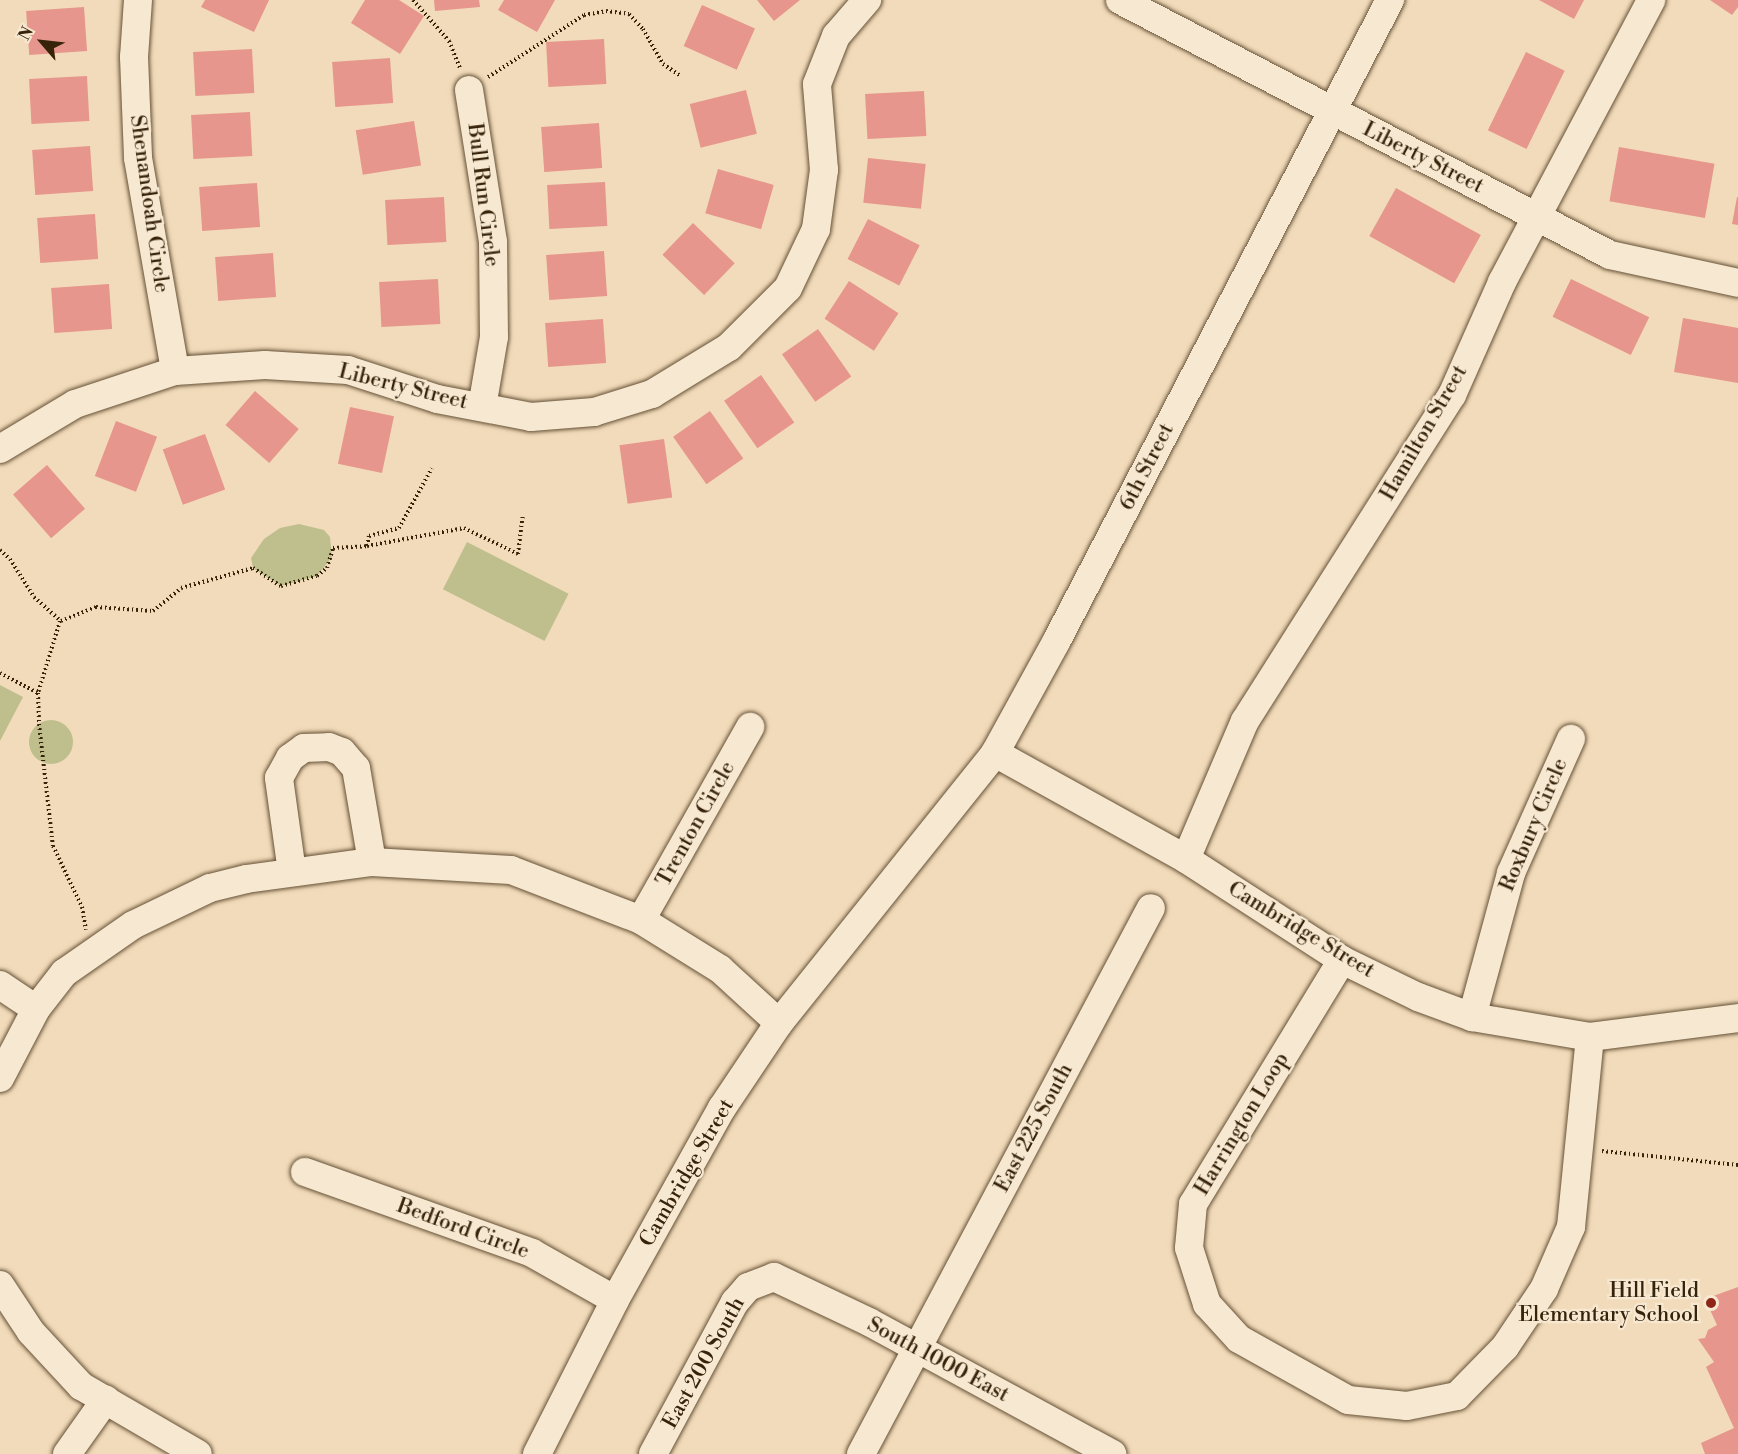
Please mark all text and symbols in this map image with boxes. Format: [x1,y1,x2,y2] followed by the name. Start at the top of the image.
[12,12,72,72] north arrow
[14,23,38,44] text: N
[124,113,174,295] street label: Shenandoah Circle
[1358,117,1488,199] street label: Liberty Street
[462,122,504,268] street label: Bull Run Circle
[336,359,470,415] street label: Liberty Street
[1375,361,1473,505] street label: Hamilton Street
[1114,419,1180,515] street label: 6th Street
[1495,755,1573,895] street label: Roxbury Circle
[651,757,741,891] street label: Trenton Circle
[1223,876,1379,984] street label: Cambridge Street
[1189,1048,1295,1200] street label: Harrington Loop
[990,1059,1078,1197] street label: East 225 South
[634,1095,740,1251] street label: Cambridge Street
[393,1193,533,1265] street label: Bedford Circle
[1519,1278,1699,1328] place label: Hill Field Elementary School
[657,1293,751,1433] street label: East 200 South
[1704,1296,1718,1310] marker: Hill Field Elementary School
[863,1312,1013,1408] street label: South 1000 East

